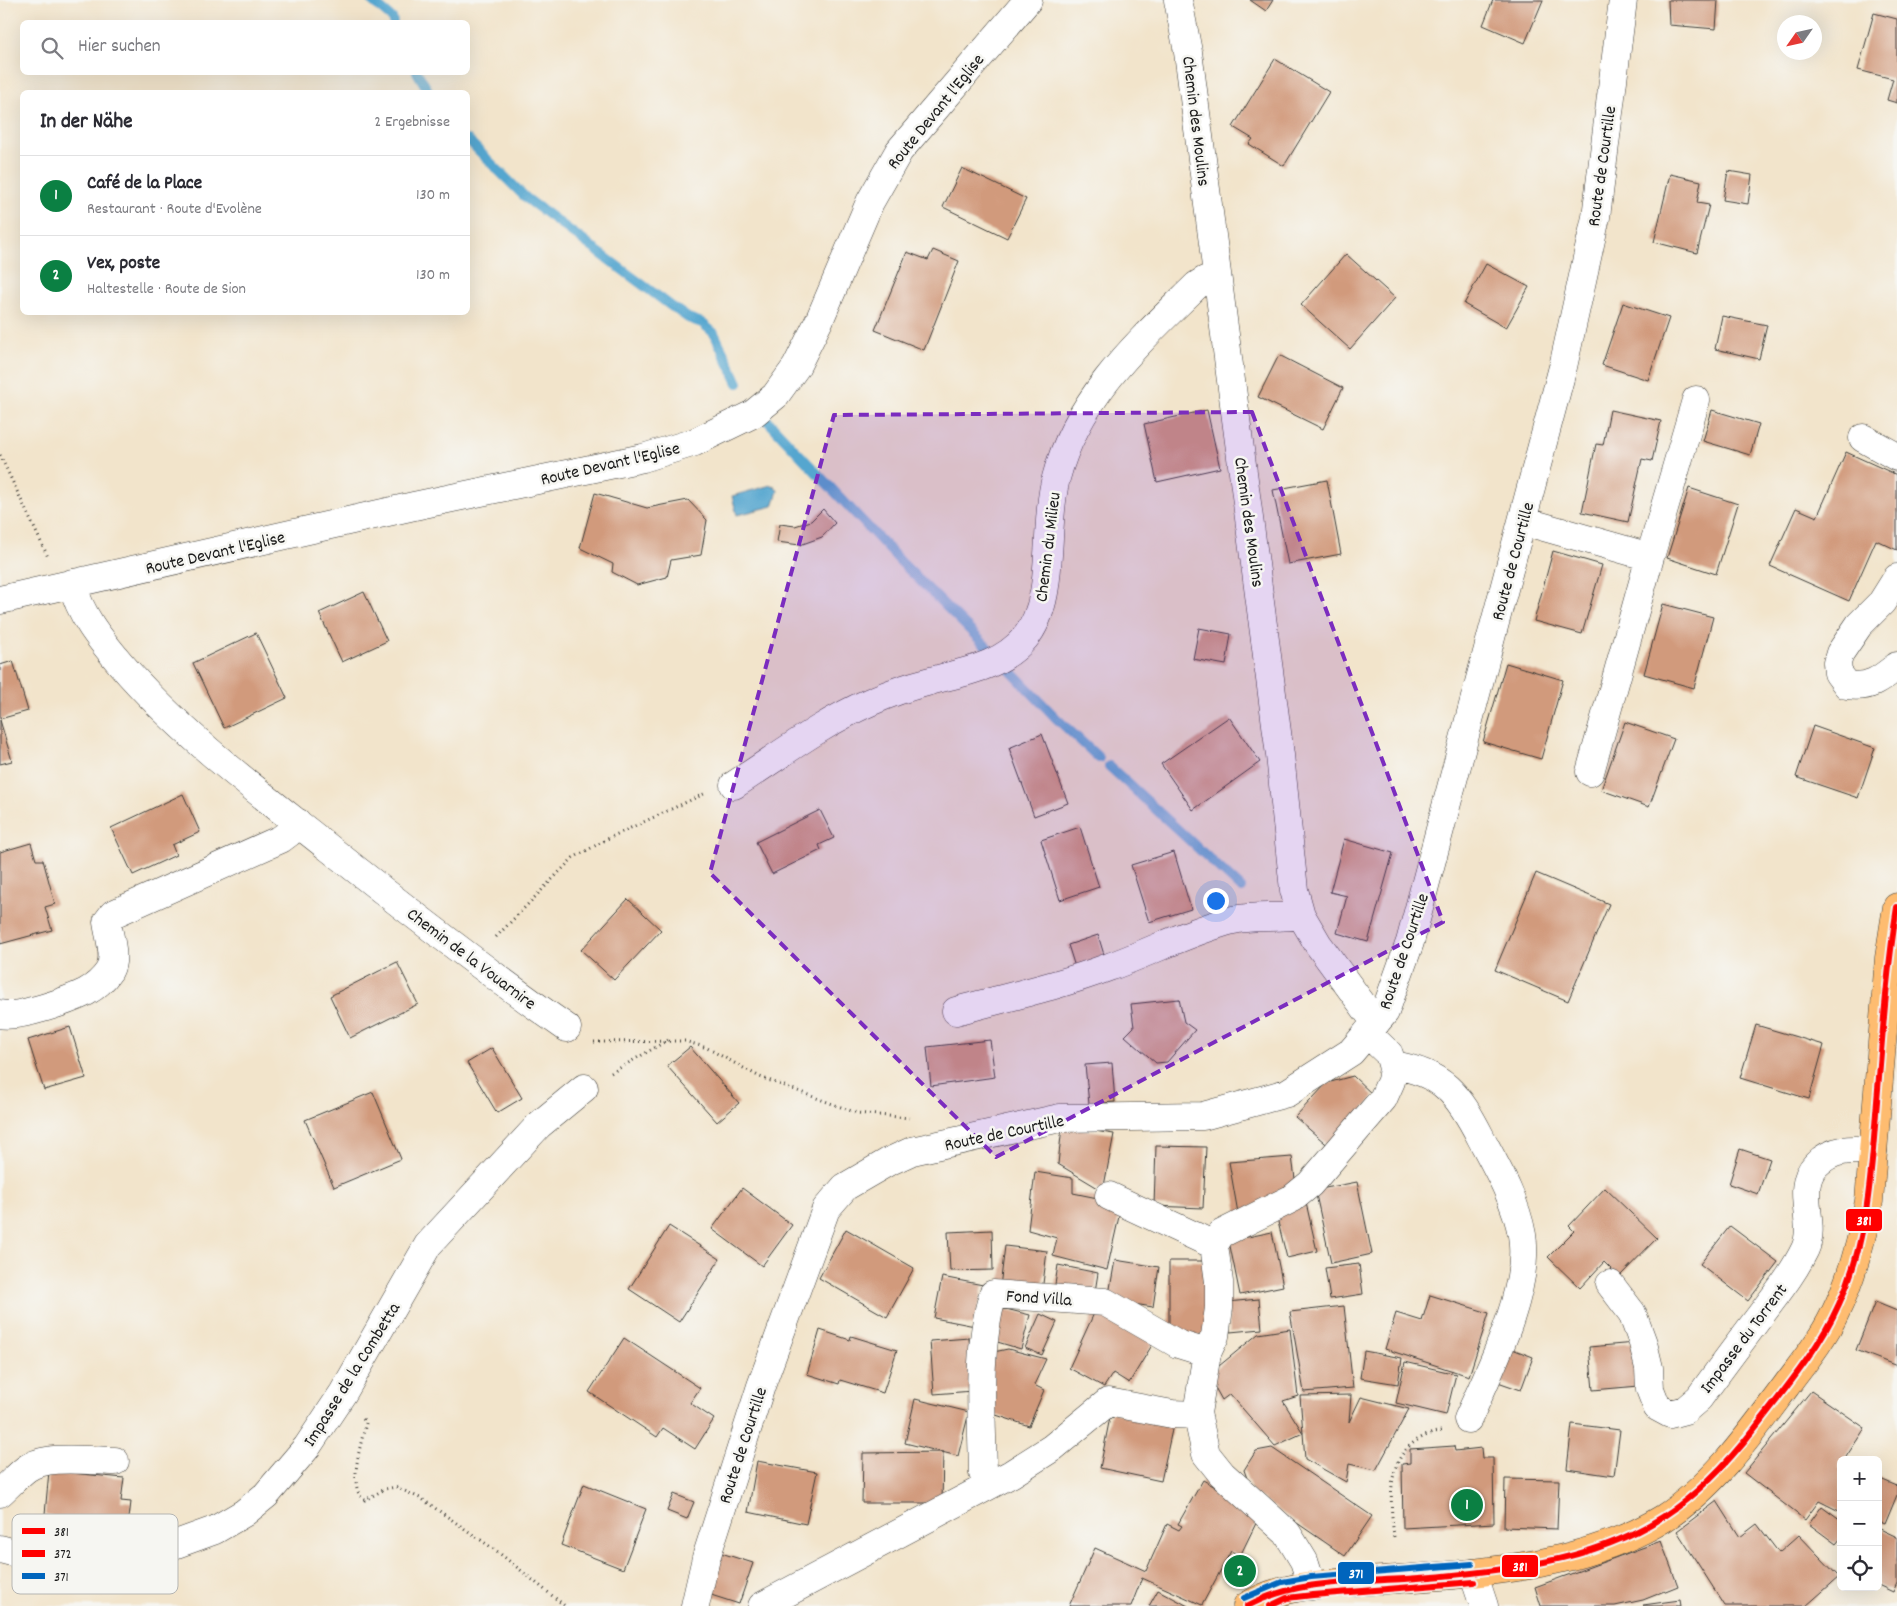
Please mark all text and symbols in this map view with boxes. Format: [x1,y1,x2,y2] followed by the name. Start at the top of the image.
[1777,15,1822,60] north arrow
[20,20,470,75] search box
[38,34,66,62] icon: search
[78,34,161,61] text: Hier suchen
[882,49,992,176] street label: Route Devant l'Eglise
[1174,55,1215,188] street label: Chemin des Moulins
[1583,104,1624,228] street label: Route de Courtille
[40,108,132,138] text: In der Nähe
[374,111,450,134] text: 2 Ergebnisse
[87,171,202,198] text: Café de la Place
[54,184,58,207] text: 1
[416,184,450,207] text: 130 m
[87,198,262,221] text: Restaurant · Route d'Evolène
[87,251,160,278] text: Vex, poste
[53,264,60,287] text: 2
[416,264,450,287] text: 130 m
[87,278,246,301] text: Haltestelle · Route de Sion
[538,437,683,494] street label: Route Devant l'Eglise
[1226,456,1269,589] street label: Chemin des Moulins
[1030,491,1069,604] street label: Chemin du Milieu
[1487,500,1542,624] street label: Route de Courtille
[143,526,288,583] street label: Route Devant l'Eglise
[1203,888,1229,914] your location
[1374,890,1437,1013] street label: Route de Courtille
[401,903,540,1017] street label: Chemin de la Vouarnire
[943,1110,1067,1159] street label: Route de Courtille
[1845,1208,1883,1232] line badge: 381
[1857,1212,1871,1232] text: 381
[1695,1279,1795,1400] street label: Impasse du Torrent
[1005,1285,1073,1314] street label: Fond Villa
[299,1298,408,1452] street label: Impasse de la Combetta
[714,1384,775,1507] street label: Route de Courtille
[1837,1456,1882,1591] map controls
[1837,1456,1882,1501] button: +
[1451,1486,1483,1524] pin: 1
[1837,1501,1882,1546] button: −
[12,1514,178,1594] legend
[54,1523,69,1543] text: 381
[54,1545,72,1565] text: 372
[1837,1546,1882,1591] button: locate
[1224,1552,1256,1590] pin: 2
[1501,1554,1539,1578] line badge: 381
[1513,1558,1527,1578] text: 381
[1337,1561,1375,1585] line badge: 371
[1349,1565,1363,1585] text: 371
[54,1568,69,1588] text: 371

